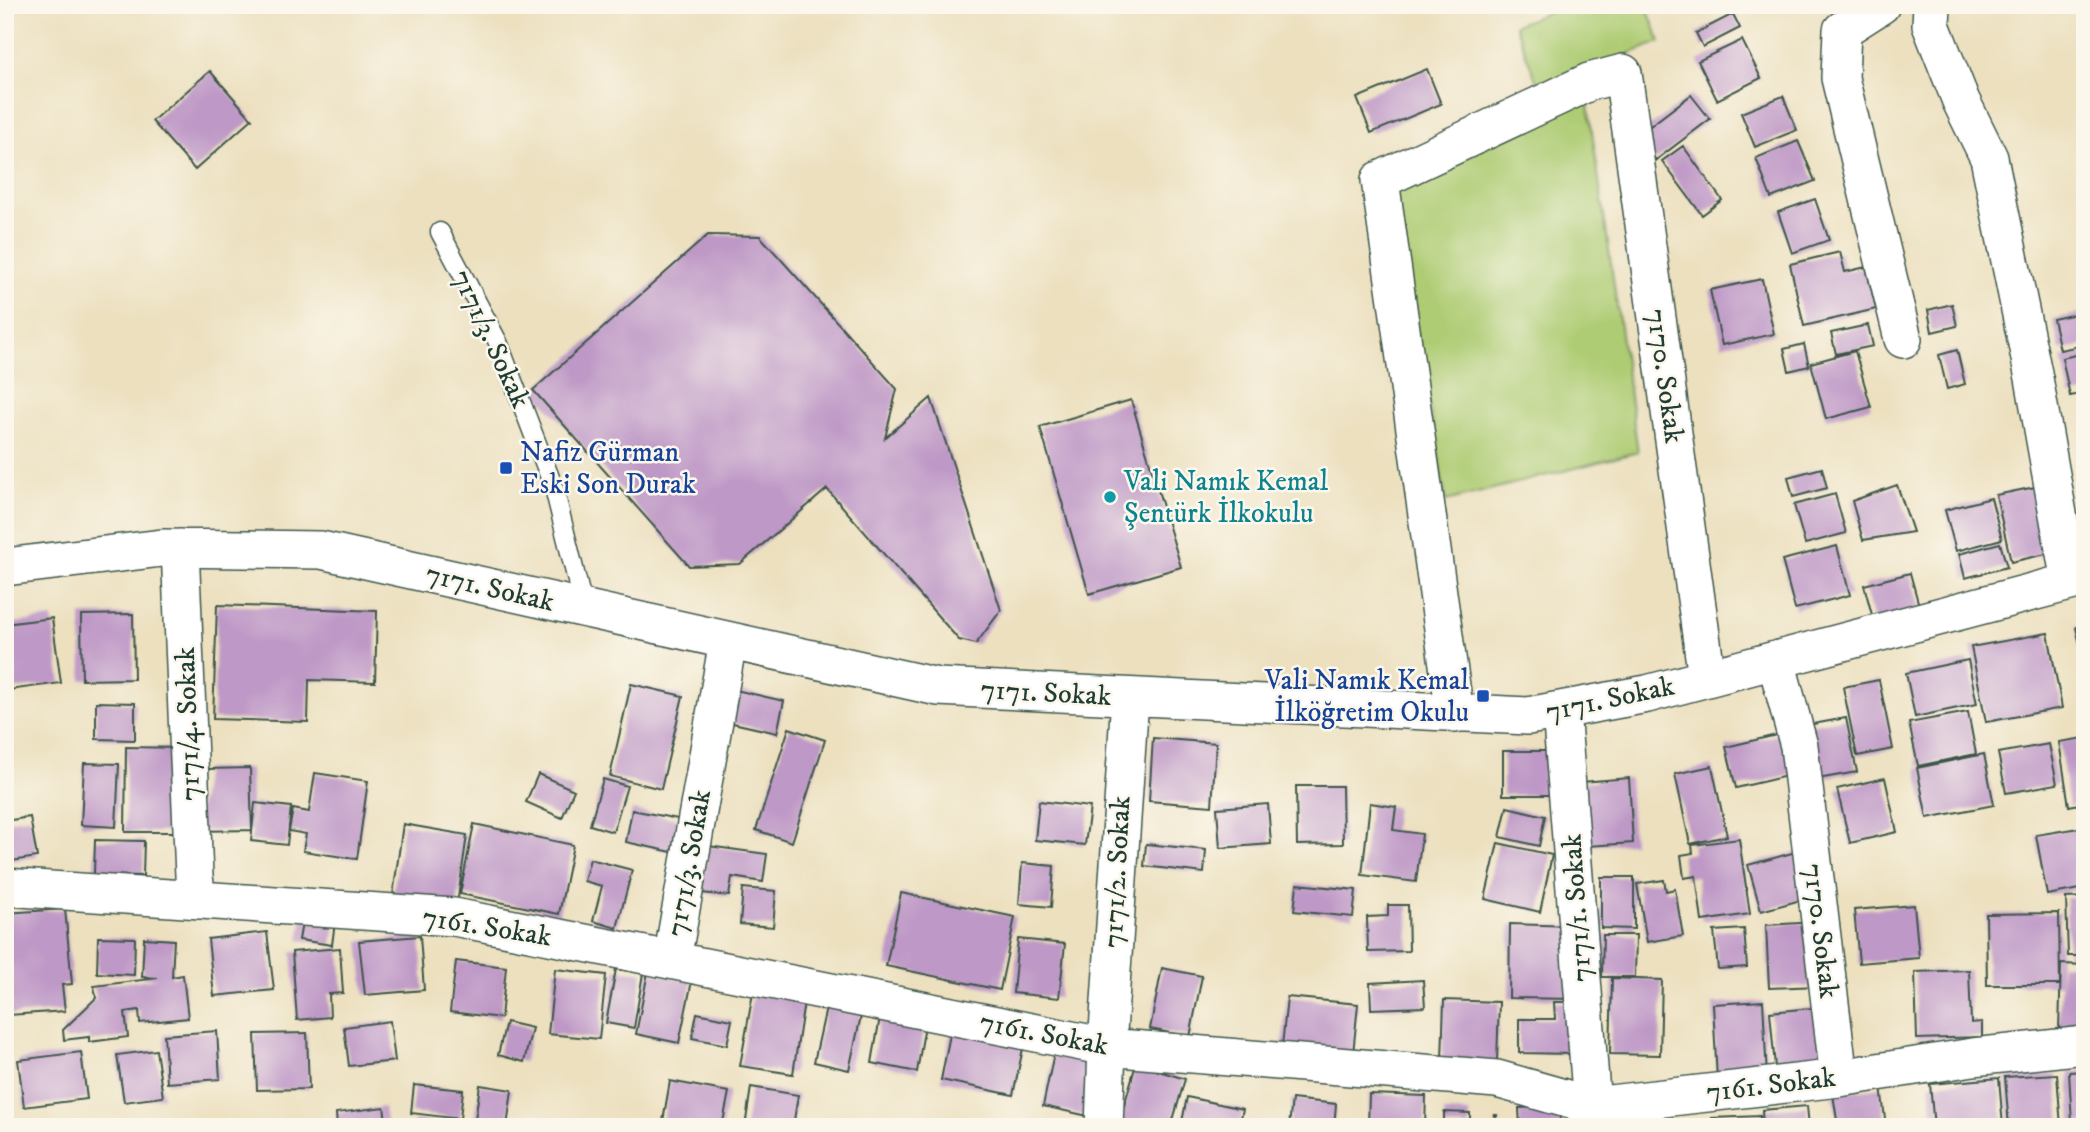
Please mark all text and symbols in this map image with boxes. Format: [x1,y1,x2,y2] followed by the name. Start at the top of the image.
[444,264,538,414] street label: 7171/3. Sokak
[1638,307,1692,446] street label: 7170. Sokak
[520,435,696,502] place label: Nafiz Gürman Eski Son Durak
[498,460,514,476] marker: Nafiz Gürman Eski Son Durak
[1123,464,1329,531] place label: Vali Namık Kemal Şentürk İlkokulu
[1102,489,1118,505] marker: Vali Namık Kemal Şentürk İlkokulu
[422,556,558,620] street label: 7171. Sokak
[168,646,208,802] street label: 7171/4. Sokak
[1264,663,1470,730] place label: Vali Namık Kemal İlköğretim Okulu
[1543,668,1678,730] street label: 7171. Sokak
[980,672,1112,714] street label: 7171. Sokak
[1475,688,1491,704] marker: Vali Namık Kemal İlköğretim Okulu
[659,787,719,939] street label: 7171/3. Sokak
[1096,795,1138,949] street label: 7171/2. Sokak
[1554,833,1600,983] street label: 7171/1. Sokak
[1795,862,1847,1000] street label: 7170. Sokak
[420,900,554,954] street label: 7161. Sokak
[977,1004,1111,1064] street label: 7161. Sokak
[1704,1060,1838,1110] street label: 7161. Sokak

